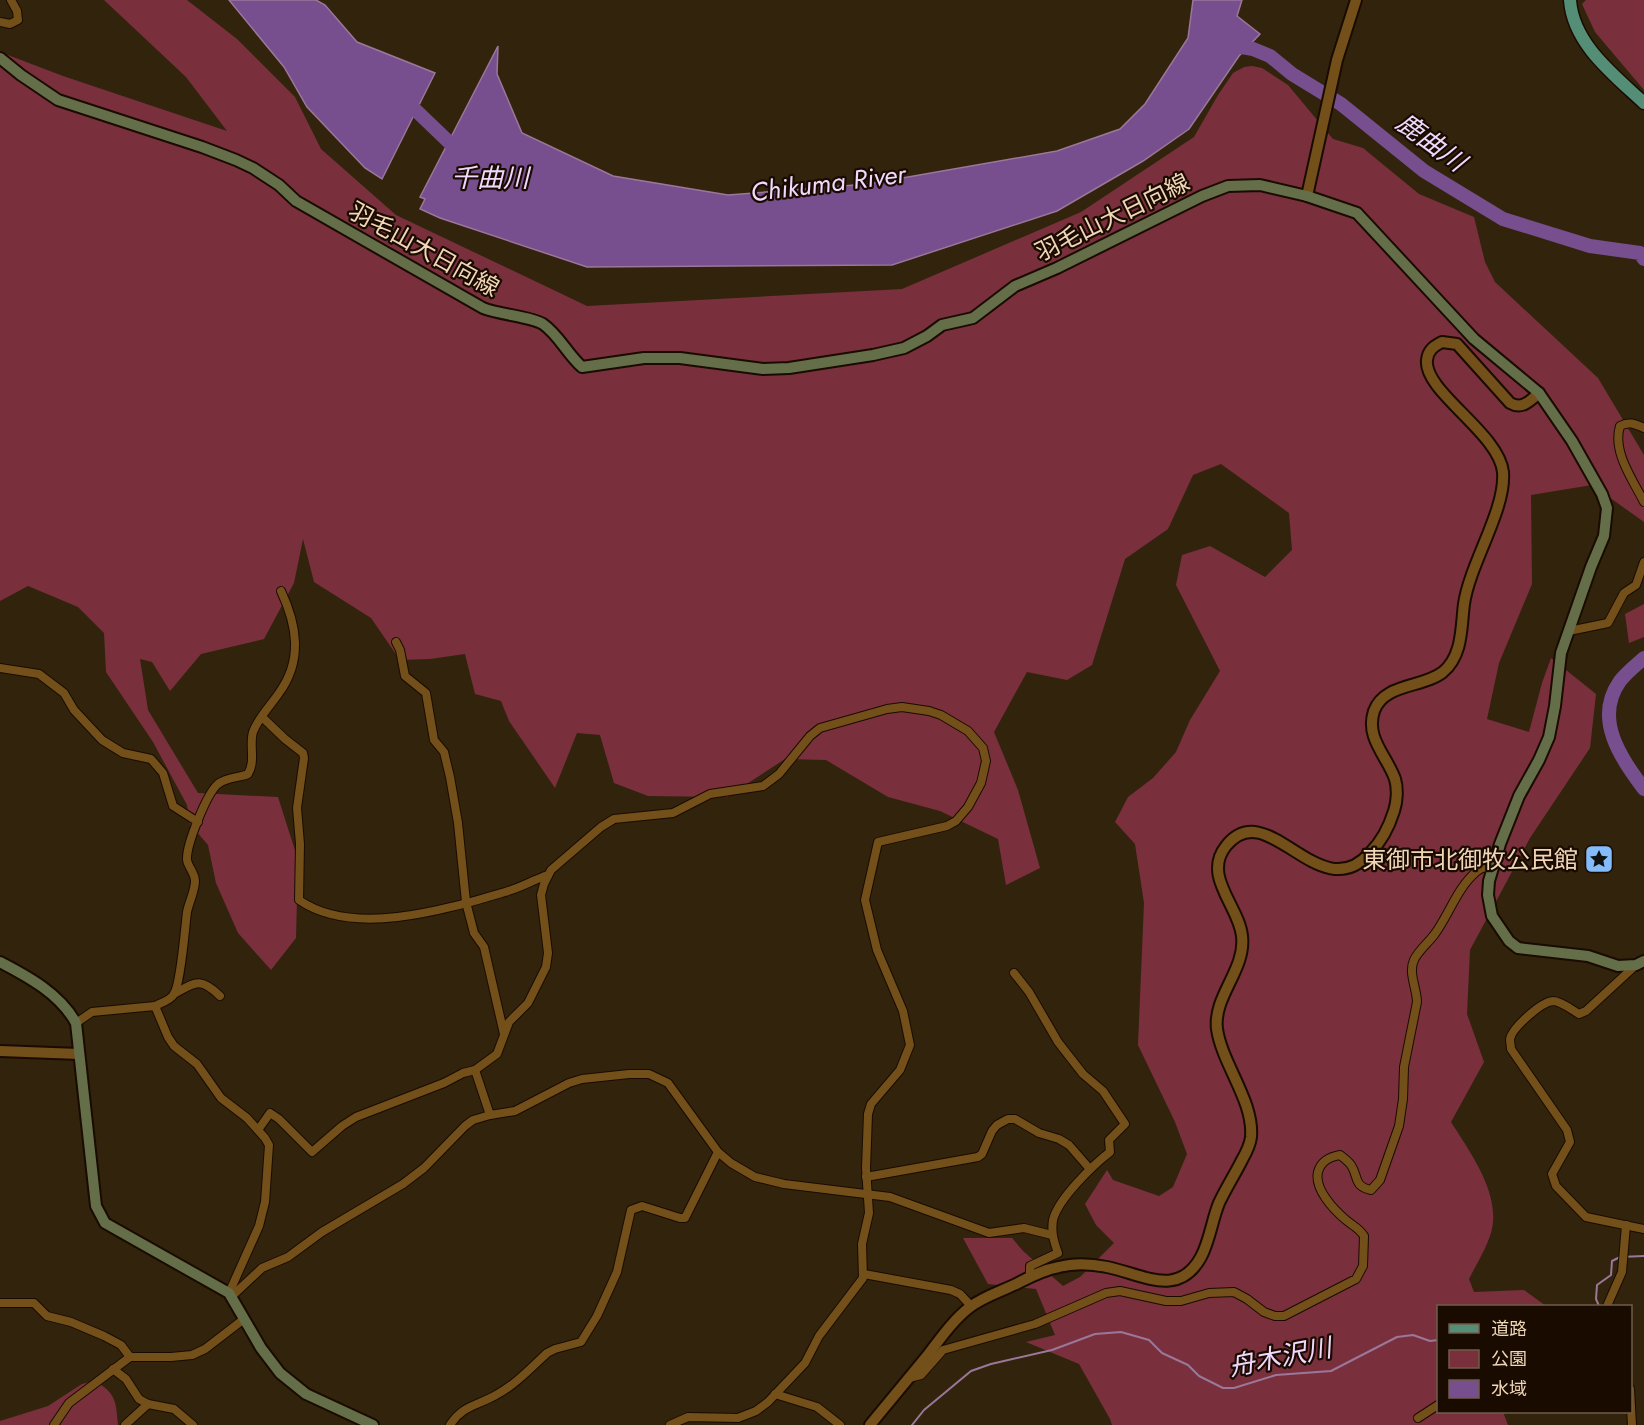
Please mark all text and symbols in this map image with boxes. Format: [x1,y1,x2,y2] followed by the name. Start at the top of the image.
[1388,104,1476,182] water label: 鹿曲川
[748,154,909,211] water label: Chikuma River
[451,159,532,197] water label: 千曲川
[1029,164,1195,270] street label: 羽毛山大日向線
[342,193,506,305] street label: 羽毛山大日向線
[1362,842,1578,877] place label: 東御市北御牧公民館
[1583,843,1615,875] place icon: 東御市北御牧公民館
[1437,1305,1632,1413] legend
[1491,1316,1527,1342] text: 道路
[1225,1328,1338,1386] water label: 舟木沢川
[1491,1346,1527,1372] text: 公園
[1491,1376,1527,1402] text: 水域

